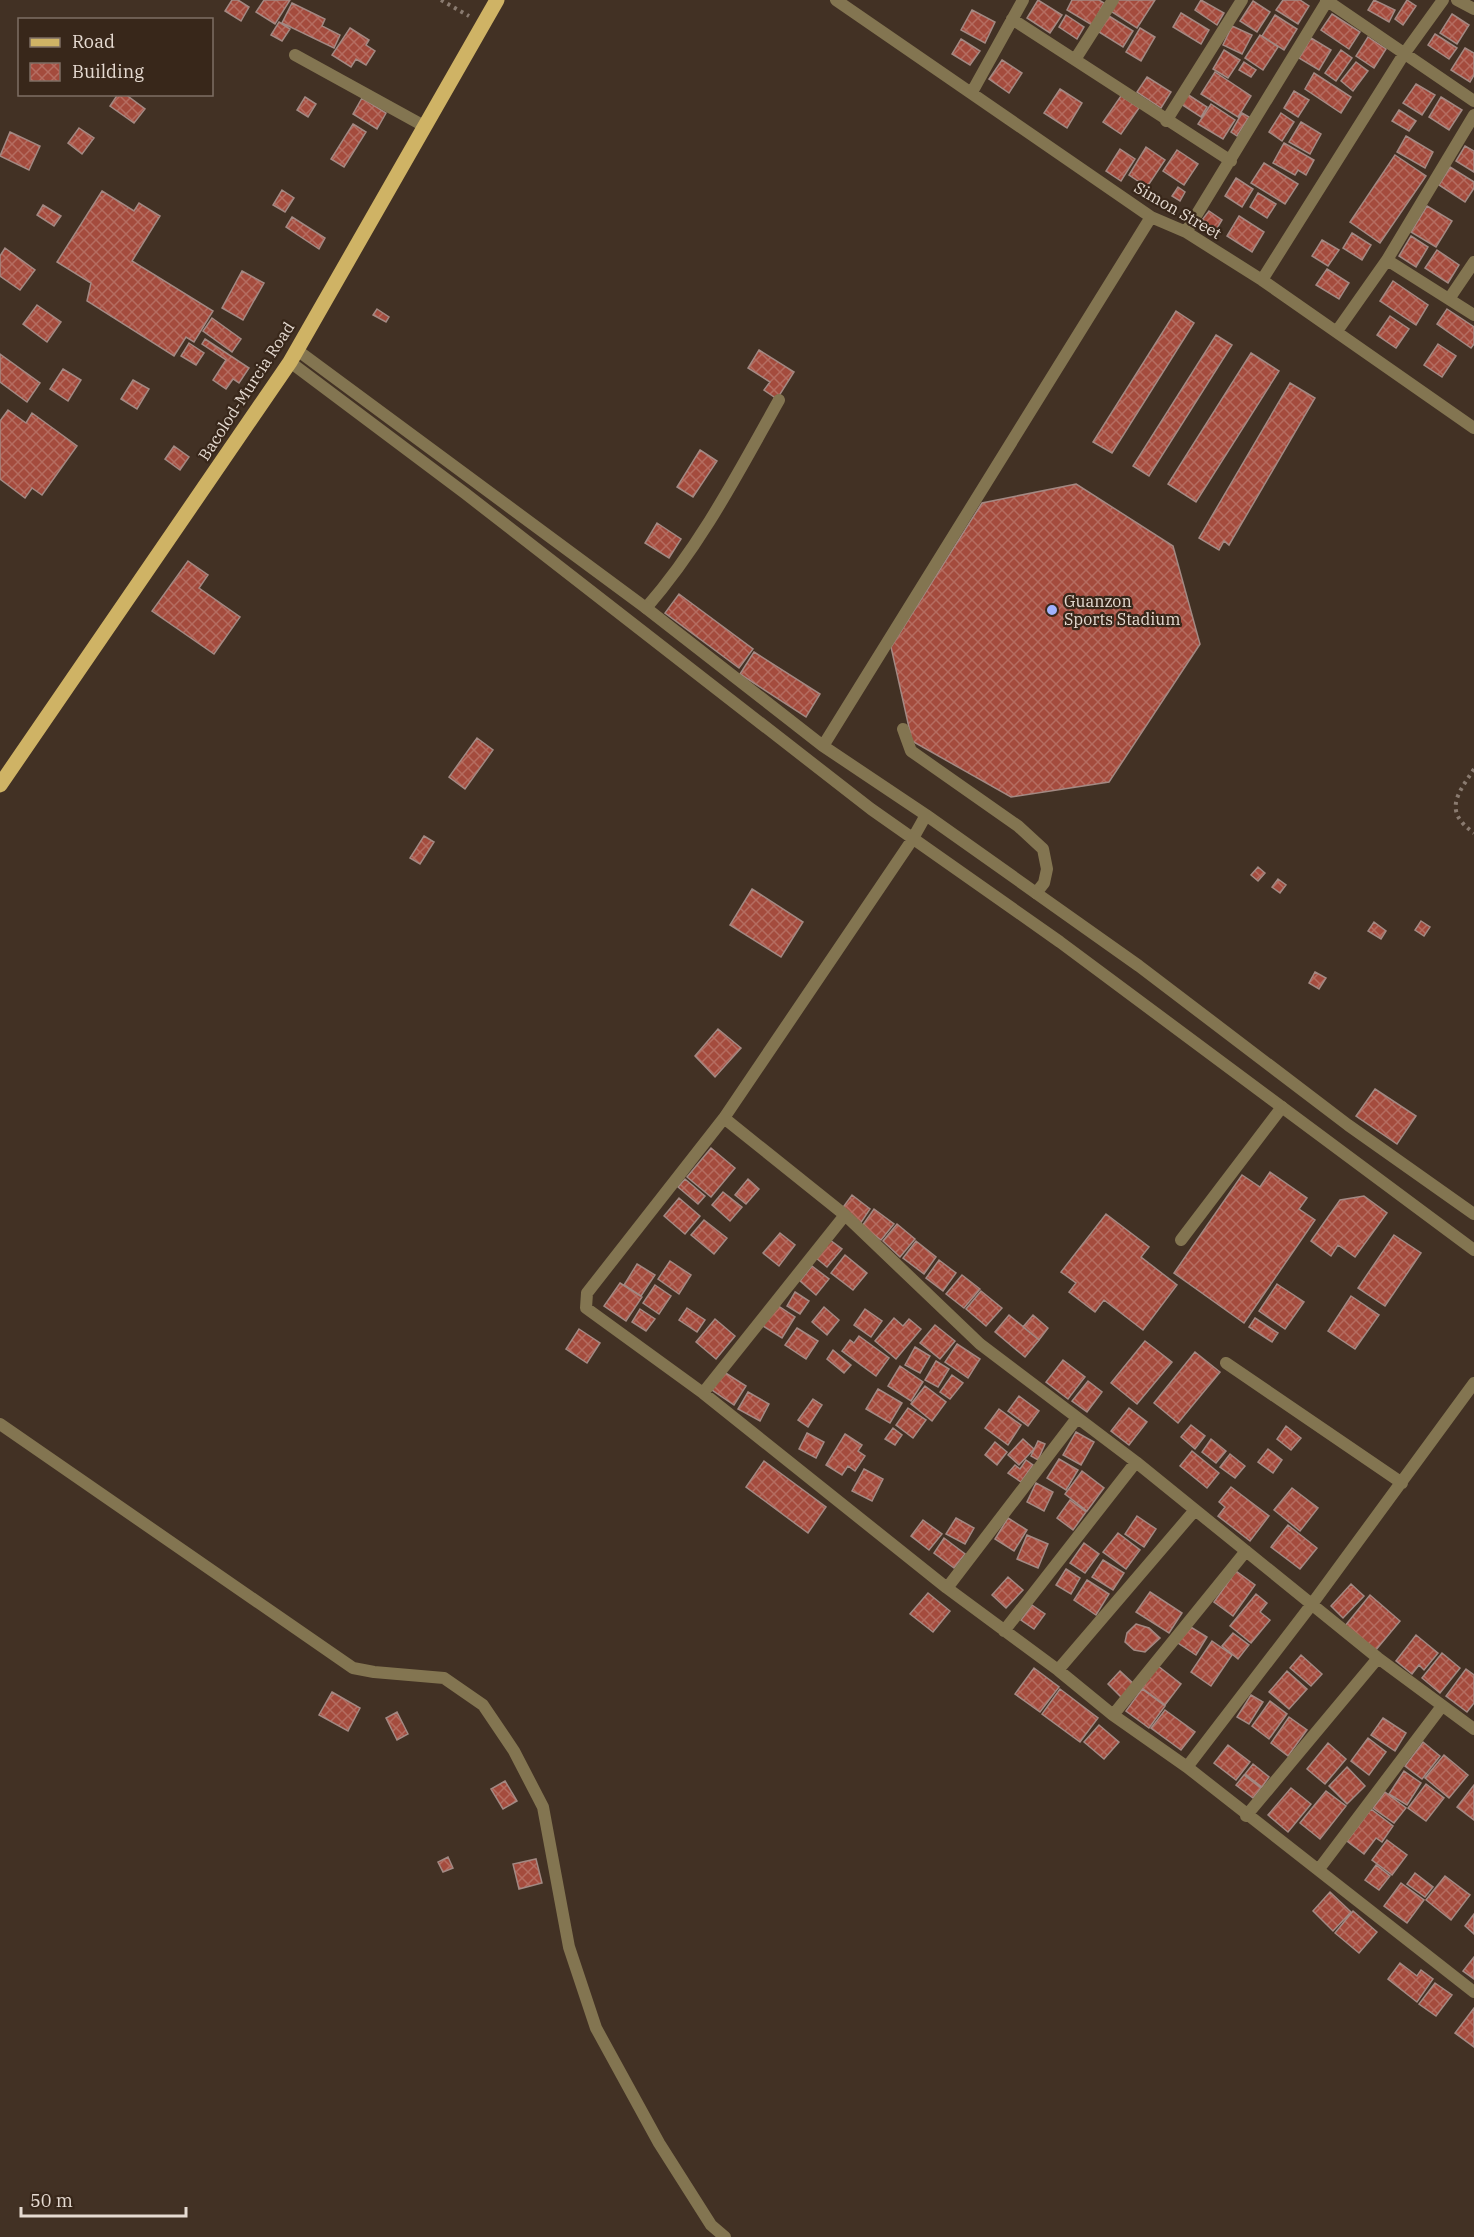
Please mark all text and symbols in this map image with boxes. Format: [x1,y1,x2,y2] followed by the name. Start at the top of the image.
[18,18,213,96] legend
[72,30,115,53] text: Road
[72,60,144,83] text: Building
[1131,177,1226,243] street label: Simon Street
[194,318,298,464] street label: Bacolod-Murcia Road
[1064,591,1180,629] place label: Guanzon Sports Stadium
[1045,603,1059,617] marker: Guanzon Sports Stadium
[21,2180,186,2218] scale bar
[30,2189,73,2212] text: 50 m

